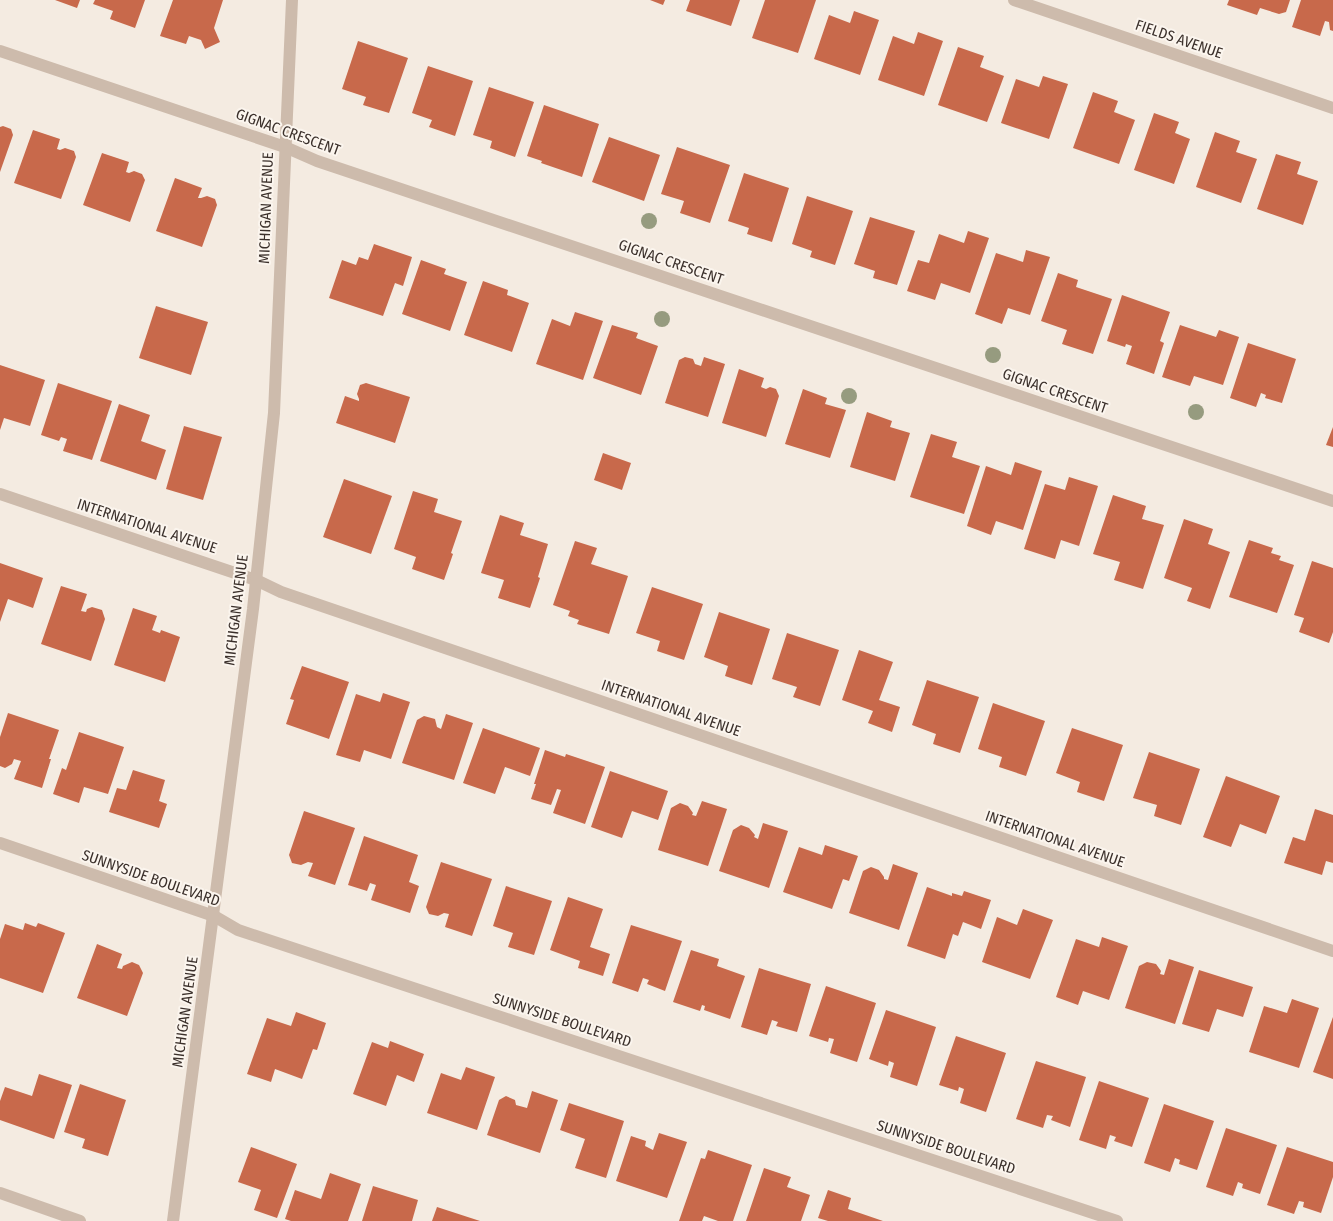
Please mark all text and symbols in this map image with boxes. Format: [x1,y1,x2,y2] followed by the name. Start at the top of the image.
[1133,16,1225,62] street label: FIELDS AVENUE
[233,105,343,159] street label: GIGNAC CRESCENT
[255,152,277,264] street label: MICHIGAN AVENUE
[616,236,726,288] street label: GIGNAC CRESCENT
[1000,365,1110,417] street label: GIGNAC CRESCENT
[75,495,219,557] street label: INTERNATIONAL AVENUE
[220,553,252,667] street label: MICHIGAN AVENUE
[599,676,743,740] street label: INTERNATIONAL AVENUE
[983,807,1127,871] street label: INTERNATIONAL AVENUE
[80,846,222,910] street label: SUNNYSIDE BOULEVARD
[168,955,202,1069] street label: MICHIGAN AVENUE
[490,989,634,1051] street label: SUNNYSIDE BOULEVARD
[874,1116,1018,1178] street label: SUNNYSIDE BOULEVARD

